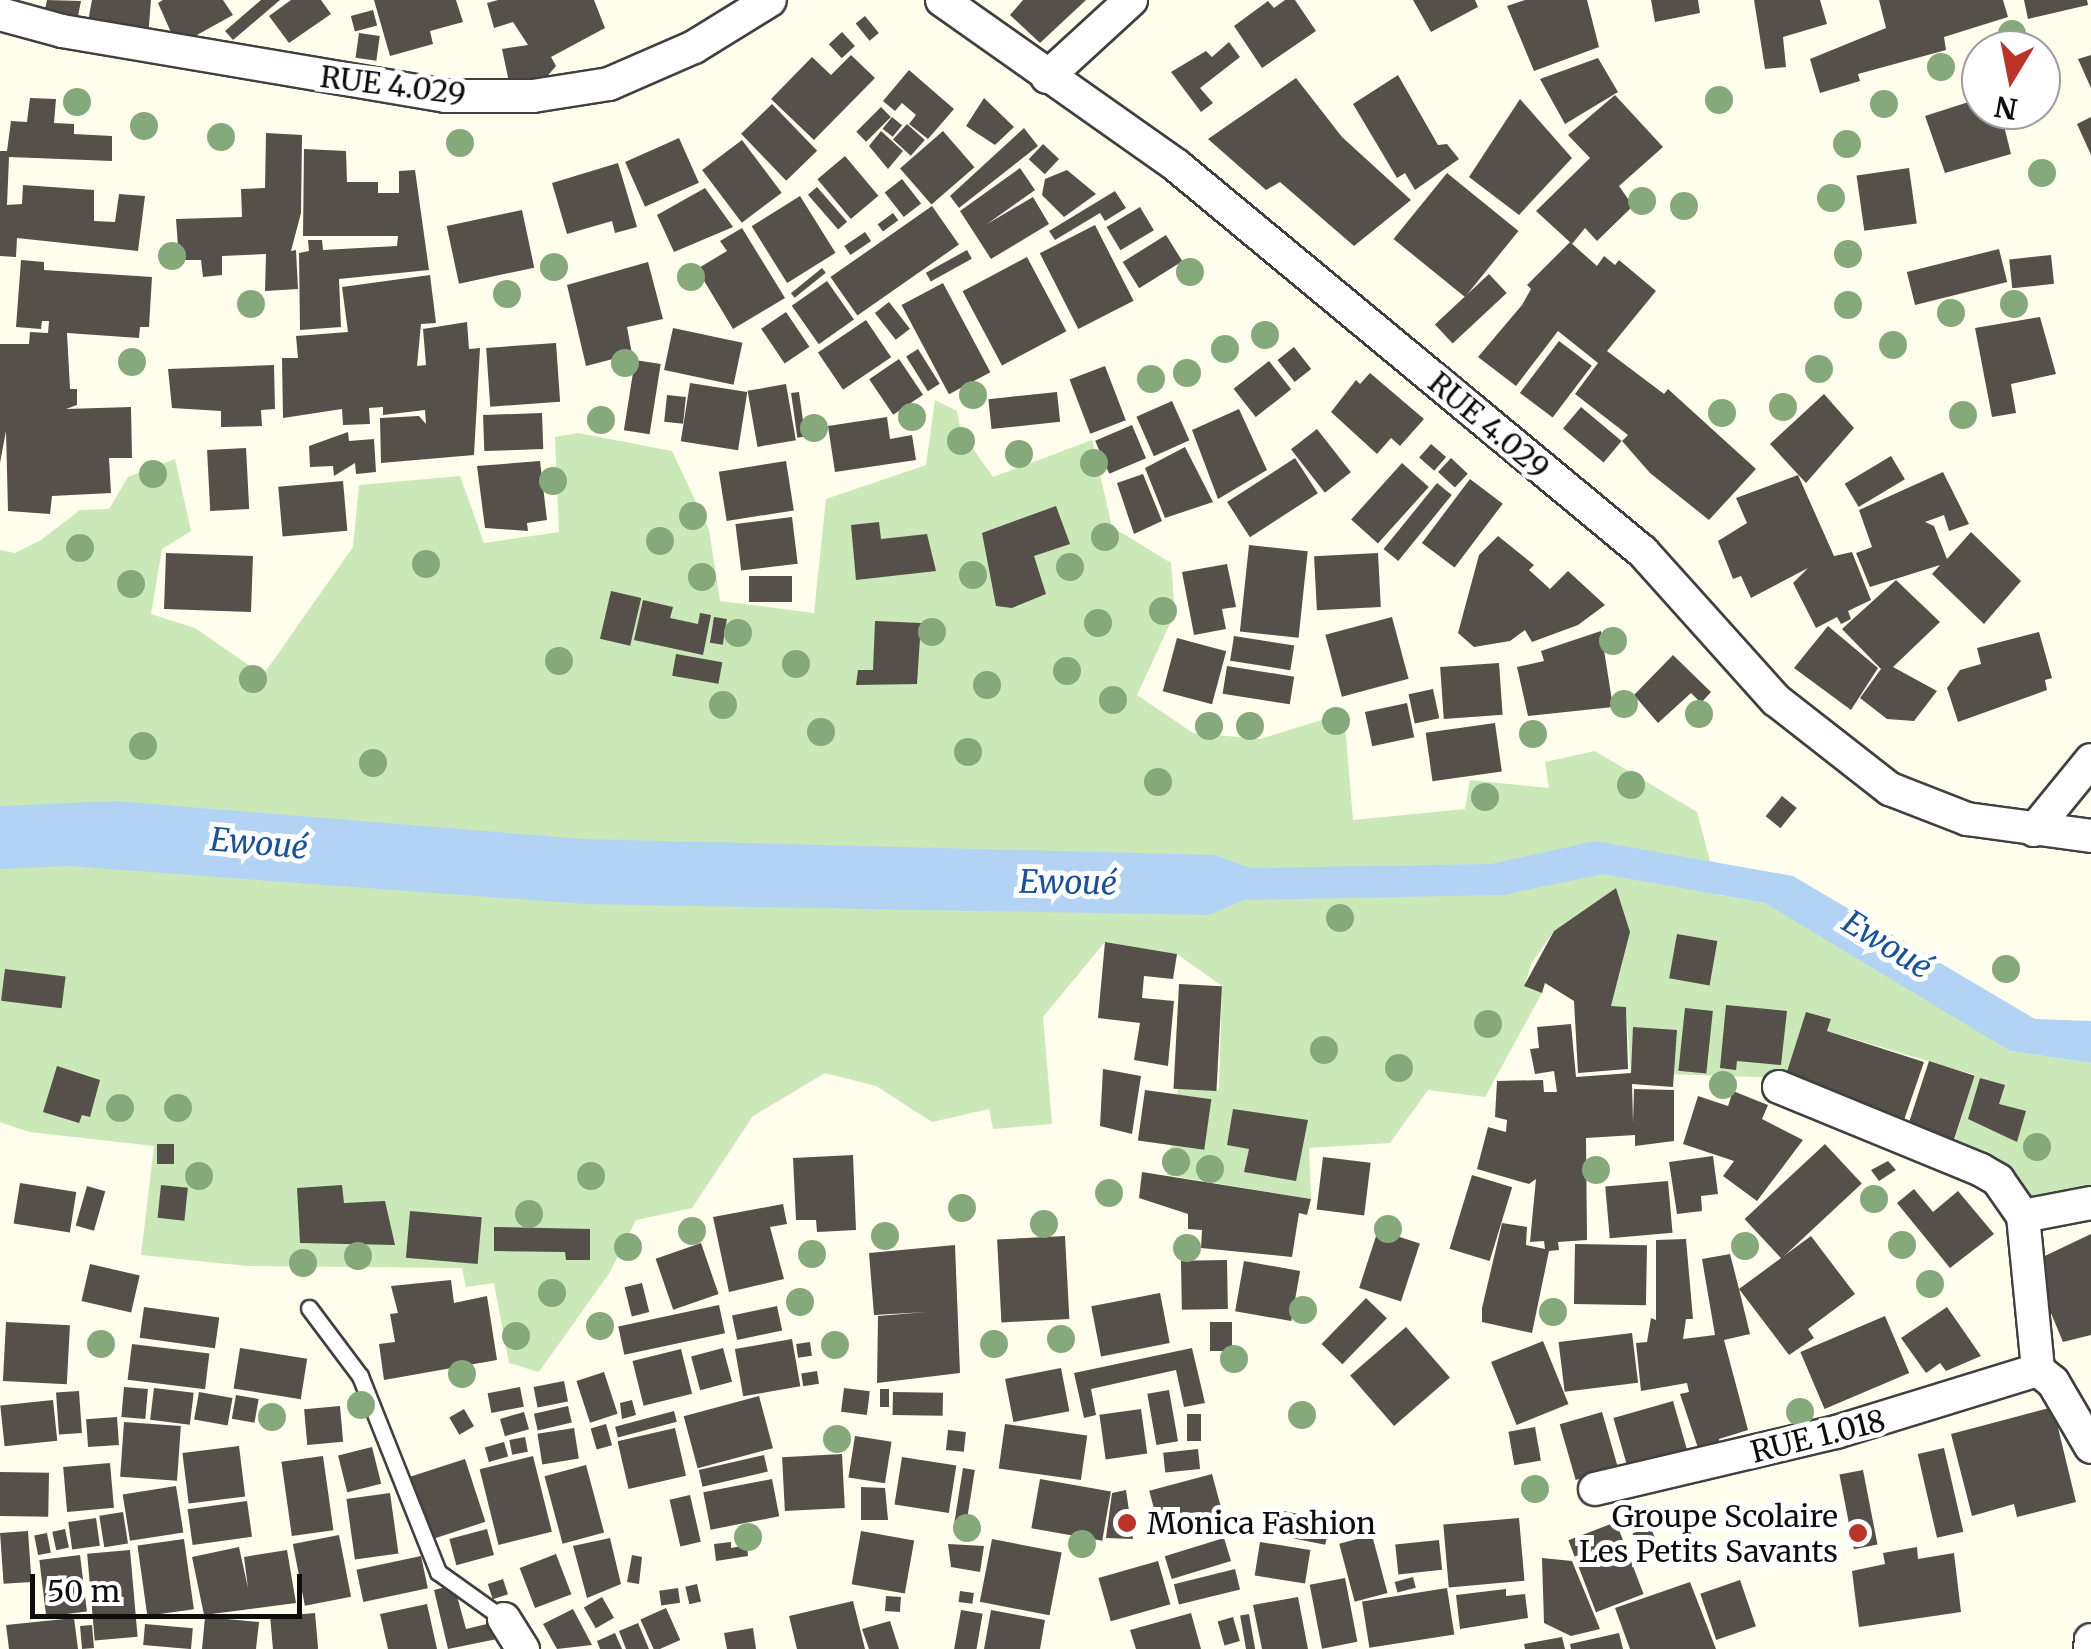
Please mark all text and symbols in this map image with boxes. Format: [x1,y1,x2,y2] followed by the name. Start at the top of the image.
[1961,30,2061,130] north arrow
[318,58,468,112] street label: RUE 4.029
[1992,88,2020,127] text: N
[1421,364,1557,486] street label: RUE 4.029
[209,821,309,867] water label: Ewoué
[1019,863,1117,903] water label: Ewoué
[1835,903,1939,987] water label: Ewoué
[1747,1402,1889,1470] street label: RUE 1.018
[1579,1498,1838,1568] place label: Groupe Scolaire Les Petits Savants
[1147,1505,1376,1541] place label: Monica Fashion
[1116,1512,1138,1534] marker: Monica Fashion
[1847,1522,1869,1544] marker: Groupe Scolaire Les Petits Savants
[35,1554,308,1616] scale bar
[47,1572,120,1610] text: 50 m

